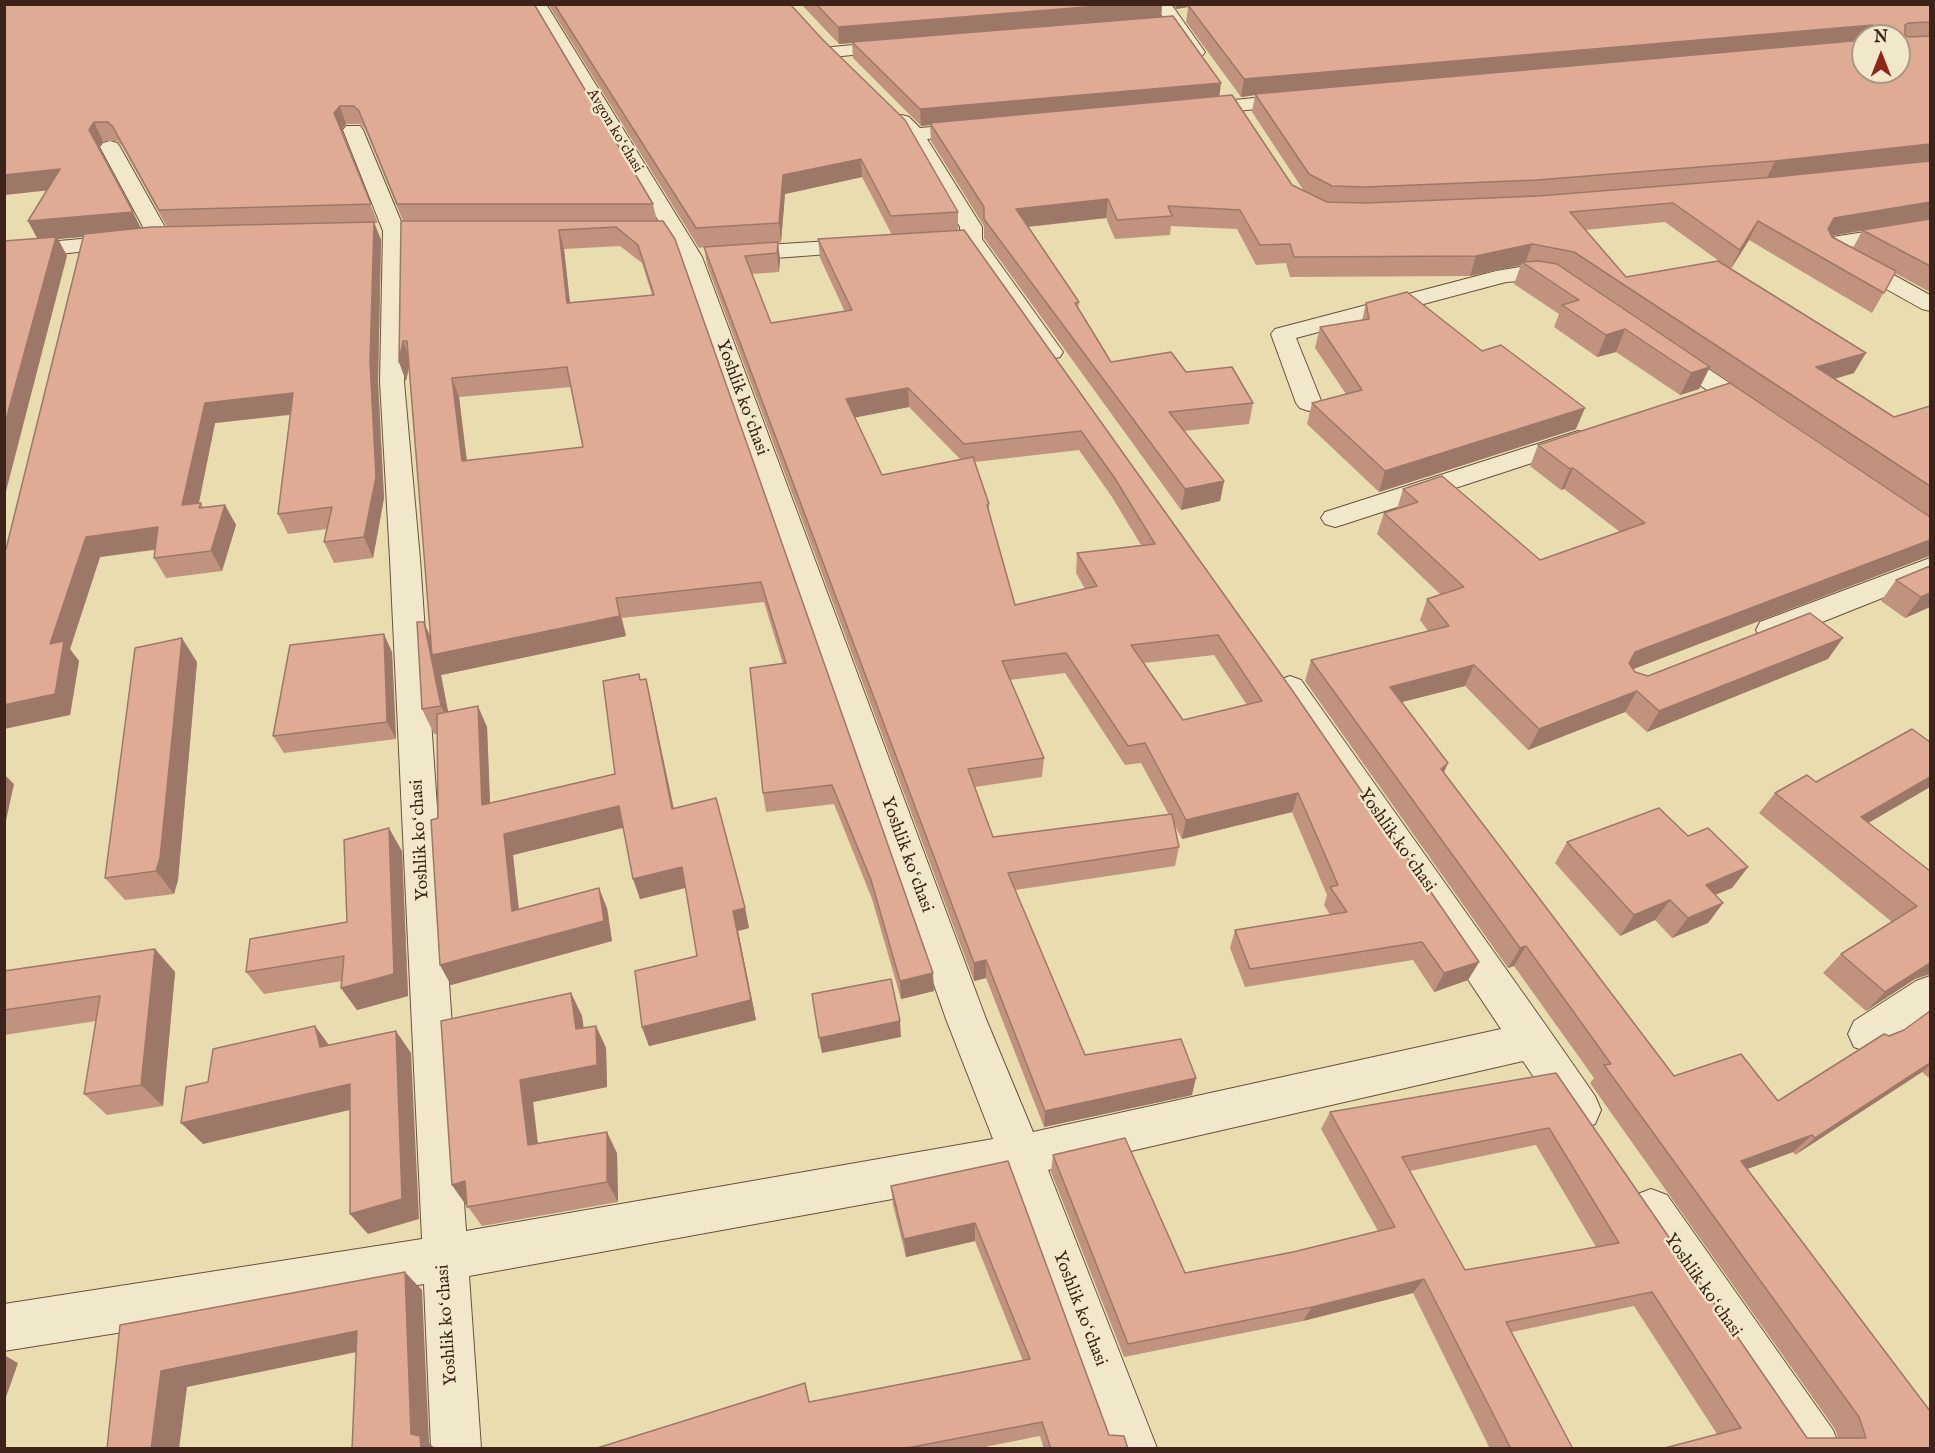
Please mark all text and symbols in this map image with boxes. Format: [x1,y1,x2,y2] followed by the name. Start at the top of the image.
[1851,24,1911,84] north arrow
[1874,28,1888,48] text: N
[582,86,646,176] street label: Avgon koʻchasi
[710,337,772,459] street label: Yoshlik koʻchasi
[407,779,435,901] street label: Yoshlik koʻchasi
[1352,785,1440,897] street label: Yoshlik koʻchasi
[875,794,937,916] street label: Yoshlik koʻchasi
[1658,1230,1746,1342] street label: Yoshlik koʻchasi
[1047,1248,1111,1370] street label: Yoshlik koʻchasi
[433,1264,463,1386] street label: Yoshlik koʻchasi

